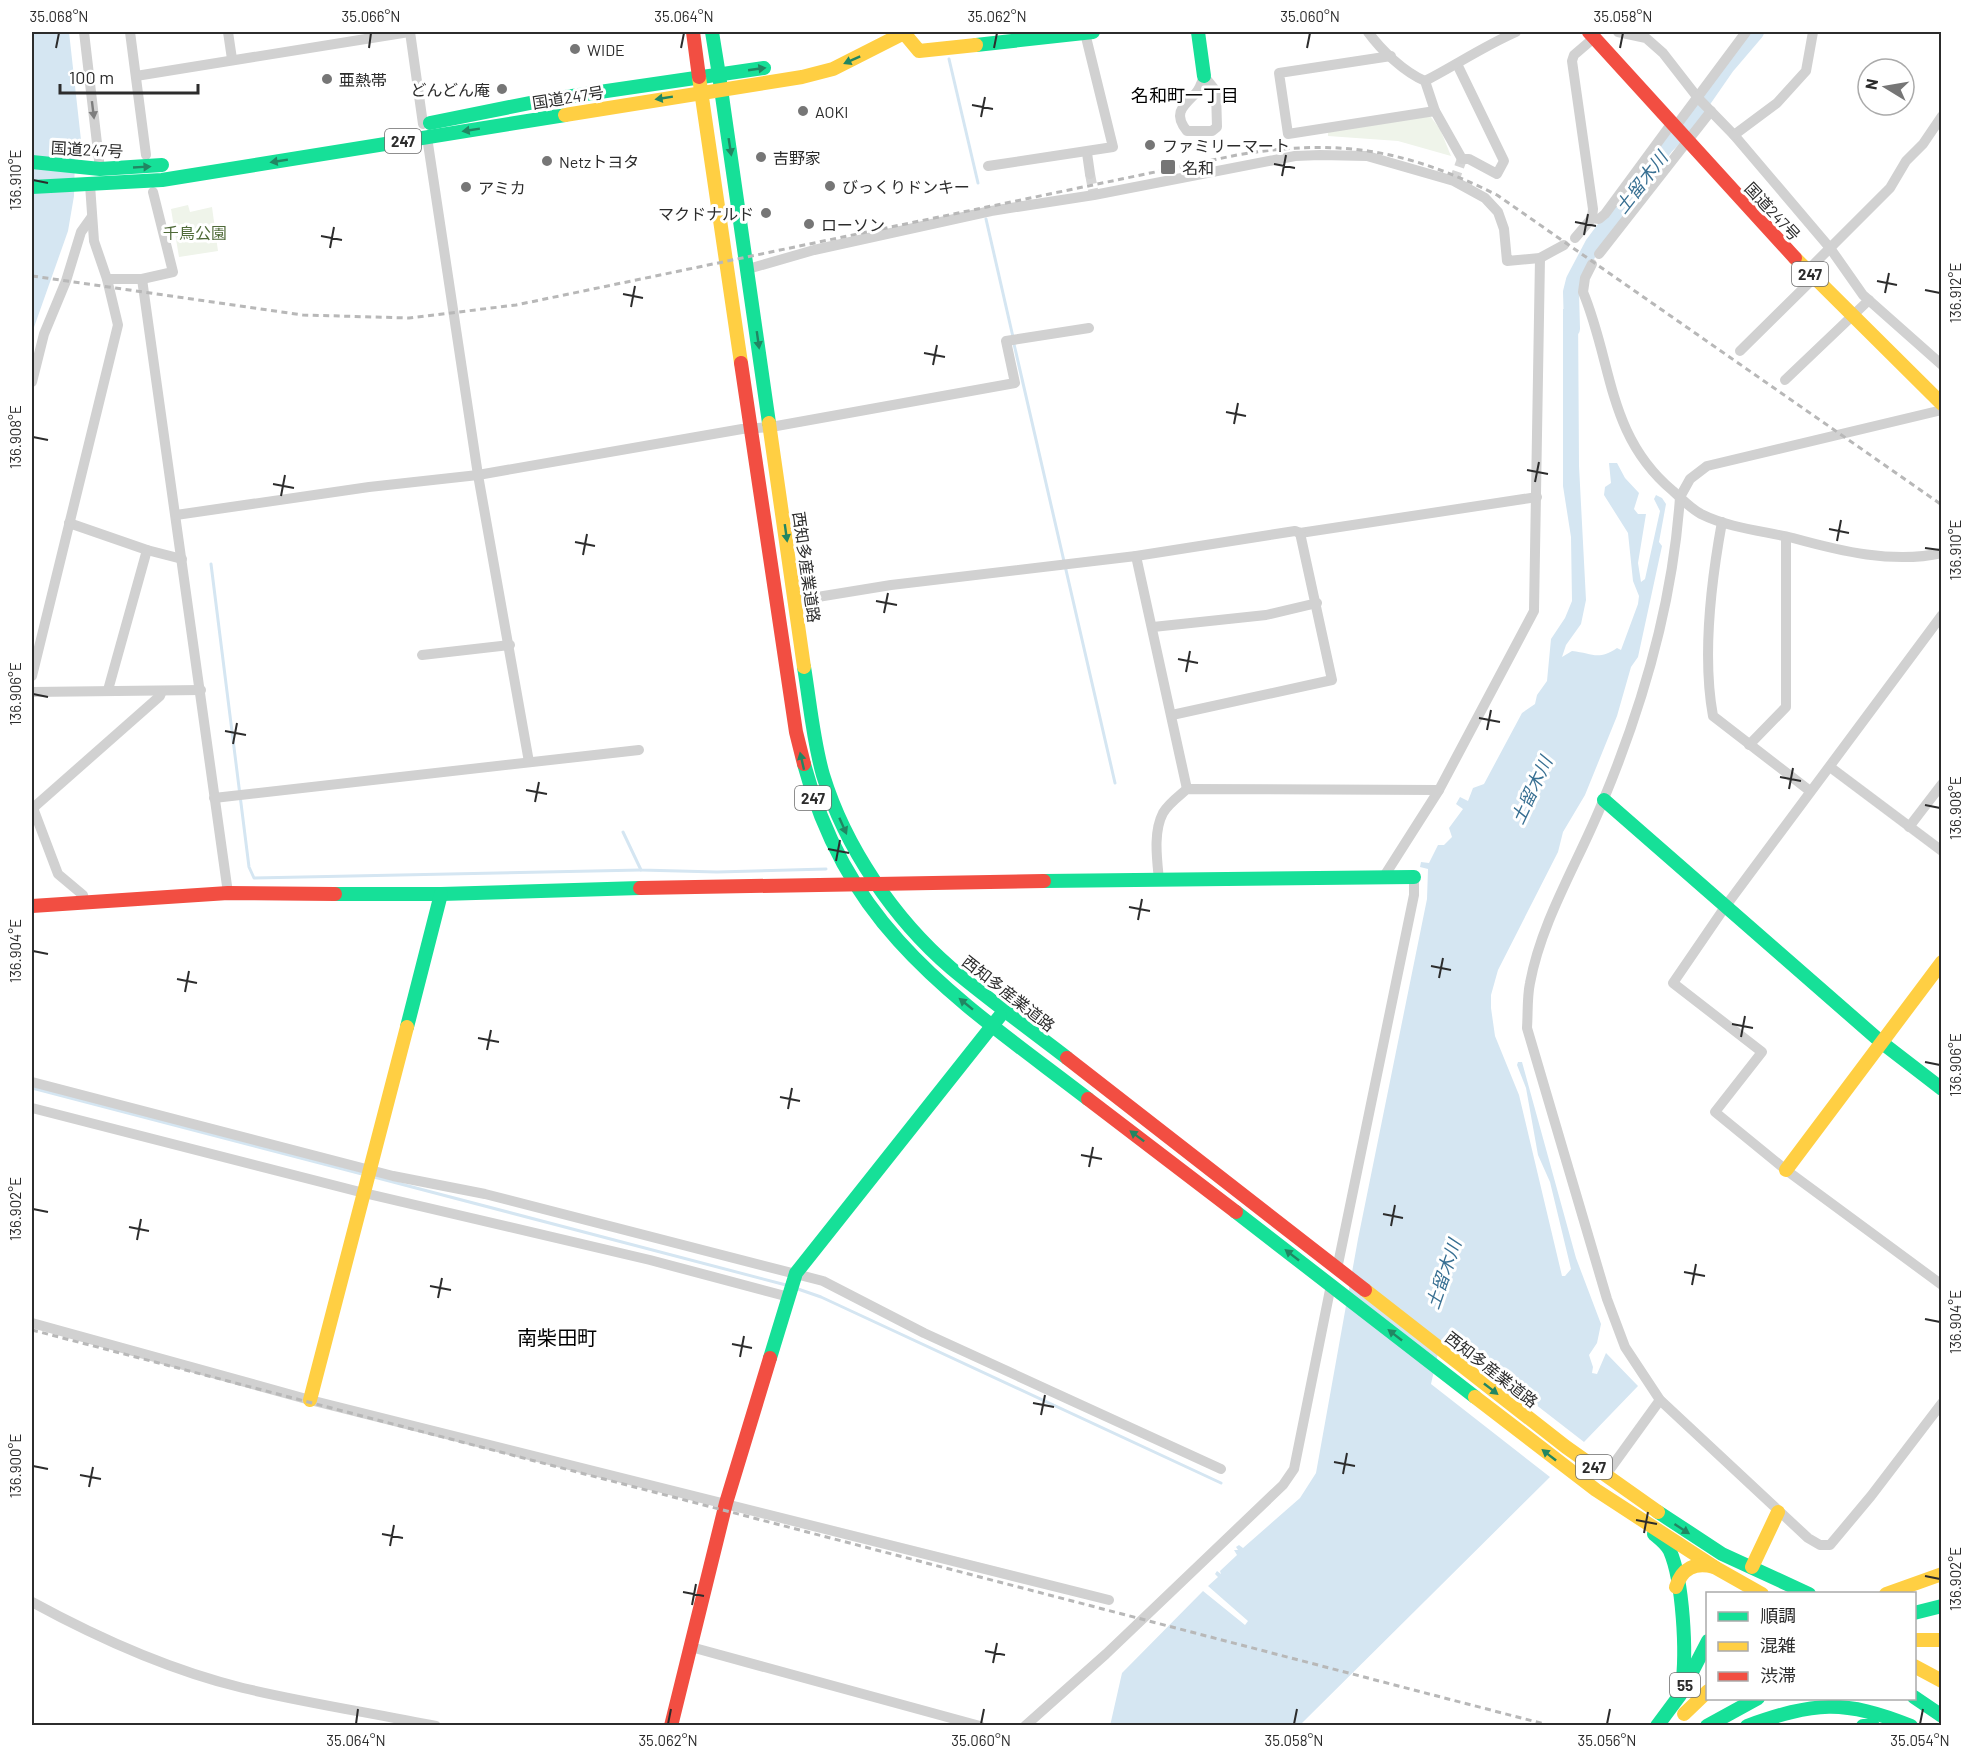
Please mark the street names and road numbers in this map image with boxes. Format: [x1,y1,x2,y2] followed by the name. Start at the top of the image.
[531,82,605,112] street label: 国道247号
[385,129,421,153] road number: 247
[50,138,124,160] street label: 国道247号
[1741,178,1805,244] street label: 国道247号
[1792,262,1828,286] road number: 247
[790,510,824,624] street label: 西知多産業道路
[795,786,831,810] road number: 247
[959,951,1059,1035] street label: 西知多産業道路
[1442,1327,1542,1411] street label: 西知多産業道路
[1576,1455,1612,1479] road number: 247
[1670,1673,1700,1697] road number: 55

